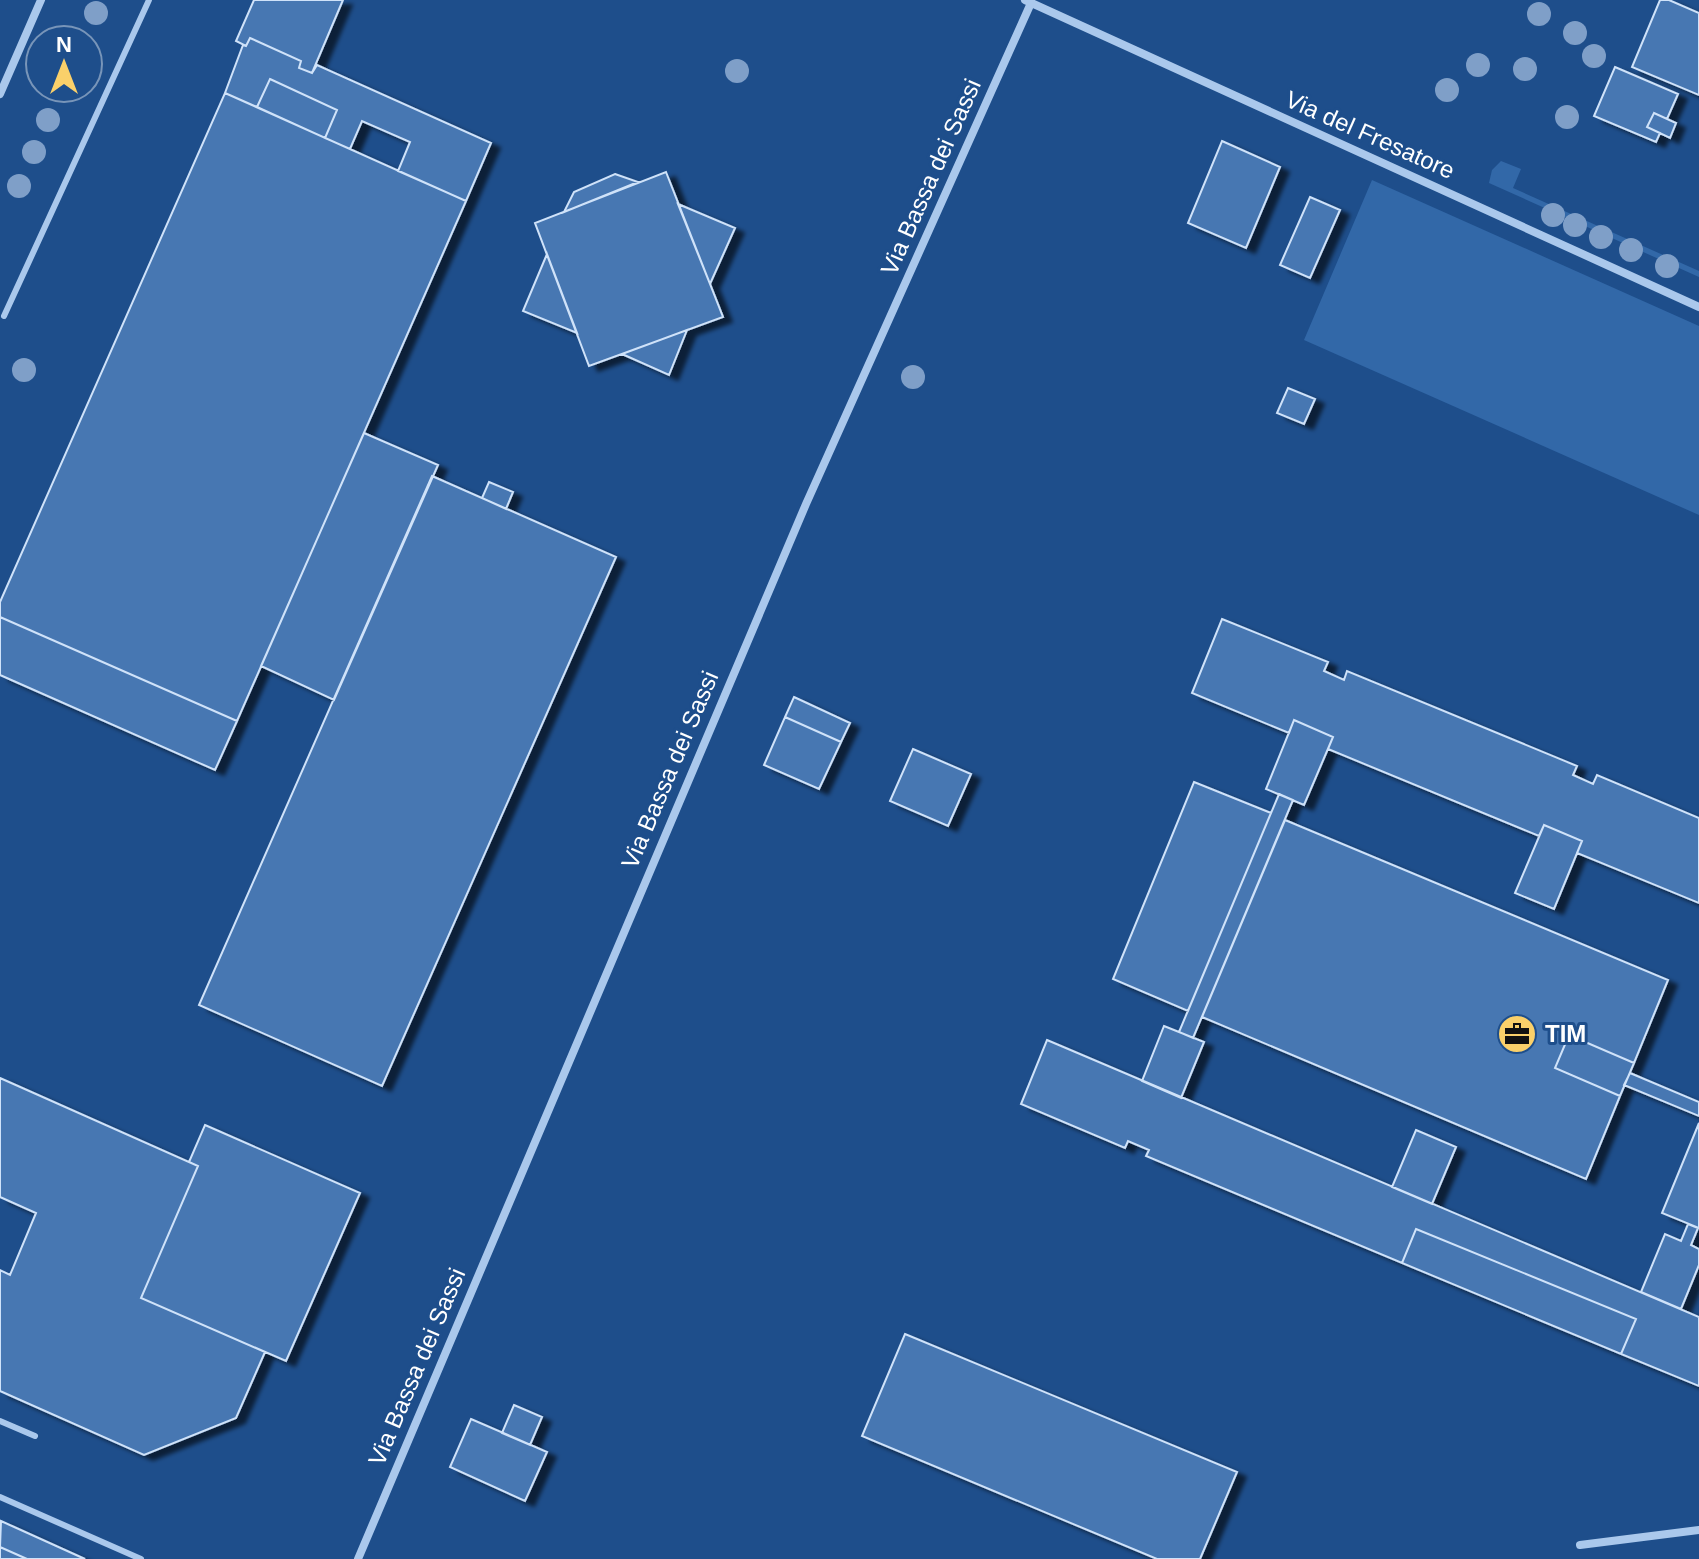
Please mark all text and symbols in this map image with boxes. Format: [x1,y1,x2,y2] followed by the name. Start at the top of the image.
[24,24,104,104] north arrow
[56,32,72,57] text: N
[875,75,986,279] street label: Via Bassa dei Sassi
[1281,85,1459,184] street label: Via del Fresatore
[616,667,723,873] street label: Via Bassa dei Sassi
[1496,1013,1538,1055] office icon: TIM
[1545,1020,1586,1047] place label: TIM
[363,1264,470,1470] street label: Via Bassa dei Sassi

